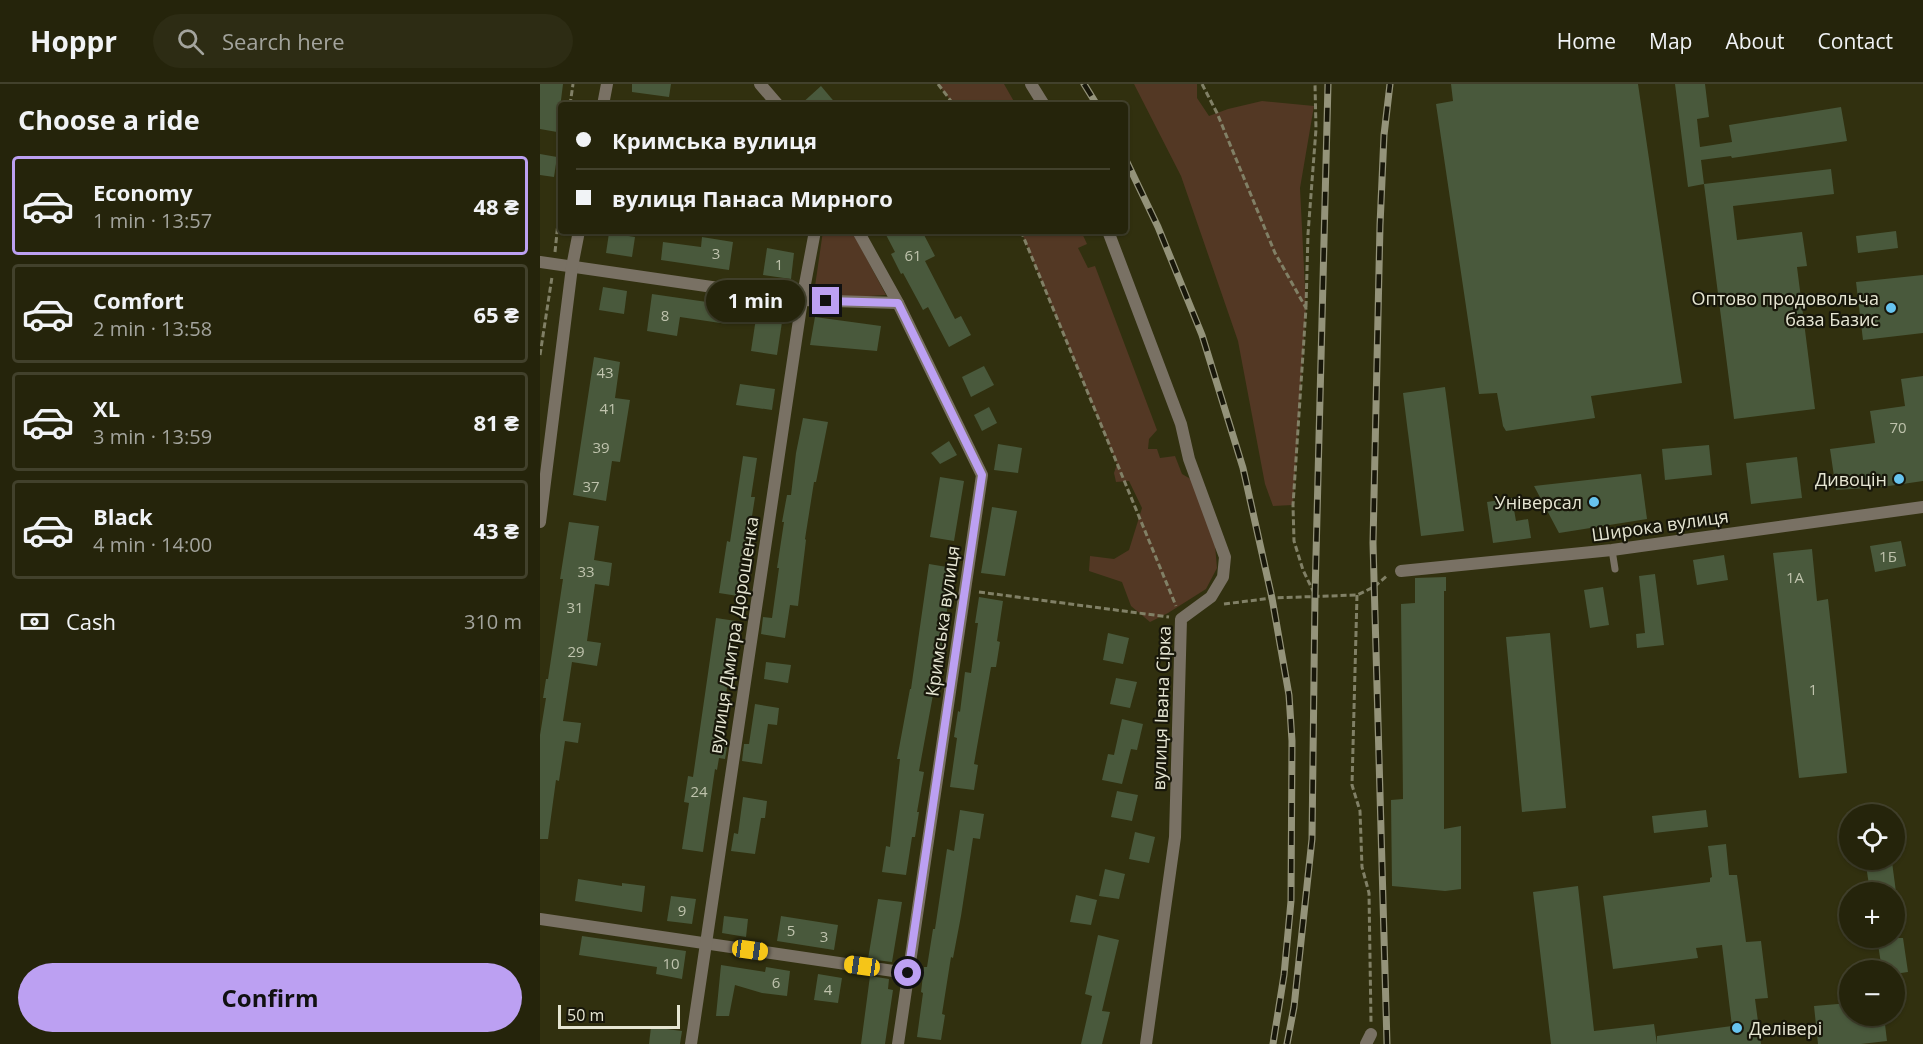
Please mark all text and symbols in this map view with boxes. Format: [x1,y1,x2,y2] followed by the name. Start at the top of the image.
[153,14,573,68] search box
[30,22,117,60] text: Hoppr
[174,25,207,58] icon: search
[222,26,345,56] text: Search here
[1557,27,1616,55] text: Home
[1649,27,1692,55] text: Map
[1725,27,1785,55] text: About
[1818,27,1893,55] text: Contact
[18,101,200,138] text: Choose a ride
[612,125,817,155] text: Кримська вулиця
[93,177,192,207] text: Economy
[21,179,75,233] icon: car
[612,183,893,213] text: вулиця Панаса Мирного
[473,191,519,221] text: 48 ₴
[93,207,212,234] text: 1 min · 13:57
[712,243,720,263] house number: 3
[904,245,922,265] house number: 61
[775,254,783,274] house number: 1
[706,280,805,322] callout: 1 min
[93,285,184,315] text: Comfort
[1692,286,1879,331] place label: Оптово продовольча база Базис
[21,287,75,341] icon: car
[728,287,783,314] text: 1 min
[812,287,839,314] route end
[473,299,519,329] text: 65 ₴
[1884,301,1898,315] marker: Оптово продовольча база Базис
[661,305,669,325] house number: 8
[93,315,212,342] text: 2 min · 13:58
[596,362,614,382] house number: 43
[93,393,120,423] text: XL
[21,395,75,449] icon: car
[599,398,617,418] house number: 41
[473,407,519,437] text: 81 ₴
[1889,417,1907,437] house number: 70
[93,423,212,450] text: 3 min · 13:59
[592,437,610,457] house number: 39
[1815,467,1887,491] place label: Дивоцін
[1892,472,1906,486] marker: Дивоцін
[582,476,600,496] house number: 37
[1495,490,1582,514] place label: Універсал
[1587,495,1601,509] marker: Універсал
[93,501,153,531] text: Black
[21,503,75,557] icon: car
[1590,504,1730,546] street label: Широка вулиця
[473,515,519,545] text: 43 ₴
[702,515,764,755] street label: вулиця Дмитра Дорошенка
[93,531,212,558] text: 4 min · 14:00
[920,544,964,698] street label: Кримська вулиця
[1879,546,1897,566] house number: 1Б
[577,561,595,581] house number: 33
[1786,567,1805,587] house number: 1А
[566,597,584,617] house number: 31
[18,605,51,638] icon: cash
[66,606,116,636] text: Cash
[464,608,522,635] text: 310 m
[1146,625,1176,791] street label: вулиця Івана Сірка
[567,641,585,661] house number: 29
[1809,679,1817,699] house number: 1
[690,781,708,801] house number: 24
[1839,804,1905,1026] map controls
[1839,804,1905,870] button: locate
[1839,882,1905,948] button: +
[678,900,686,920] house number: 9
[787,920,795,940] house number: 5
[820,926,828,946] house number: 3
[731,939,769,961] car
[662,953,680,973] house number: 10
[843,955,881,977] car
[894,959,921,986] route start
[1839,960,1905,1026] button: −
[18,963,522,1032] button: Confirm
[772,972,780,992] house number: 6
[824,979,833,999] house number: 4
[558,1002,680,1030] scale bar
[567,1004,604,1026] text: 50 m
[1749,1016,1822,1040] place label: Делівері
[1730,1021,1744,1035] marker: Делівері

